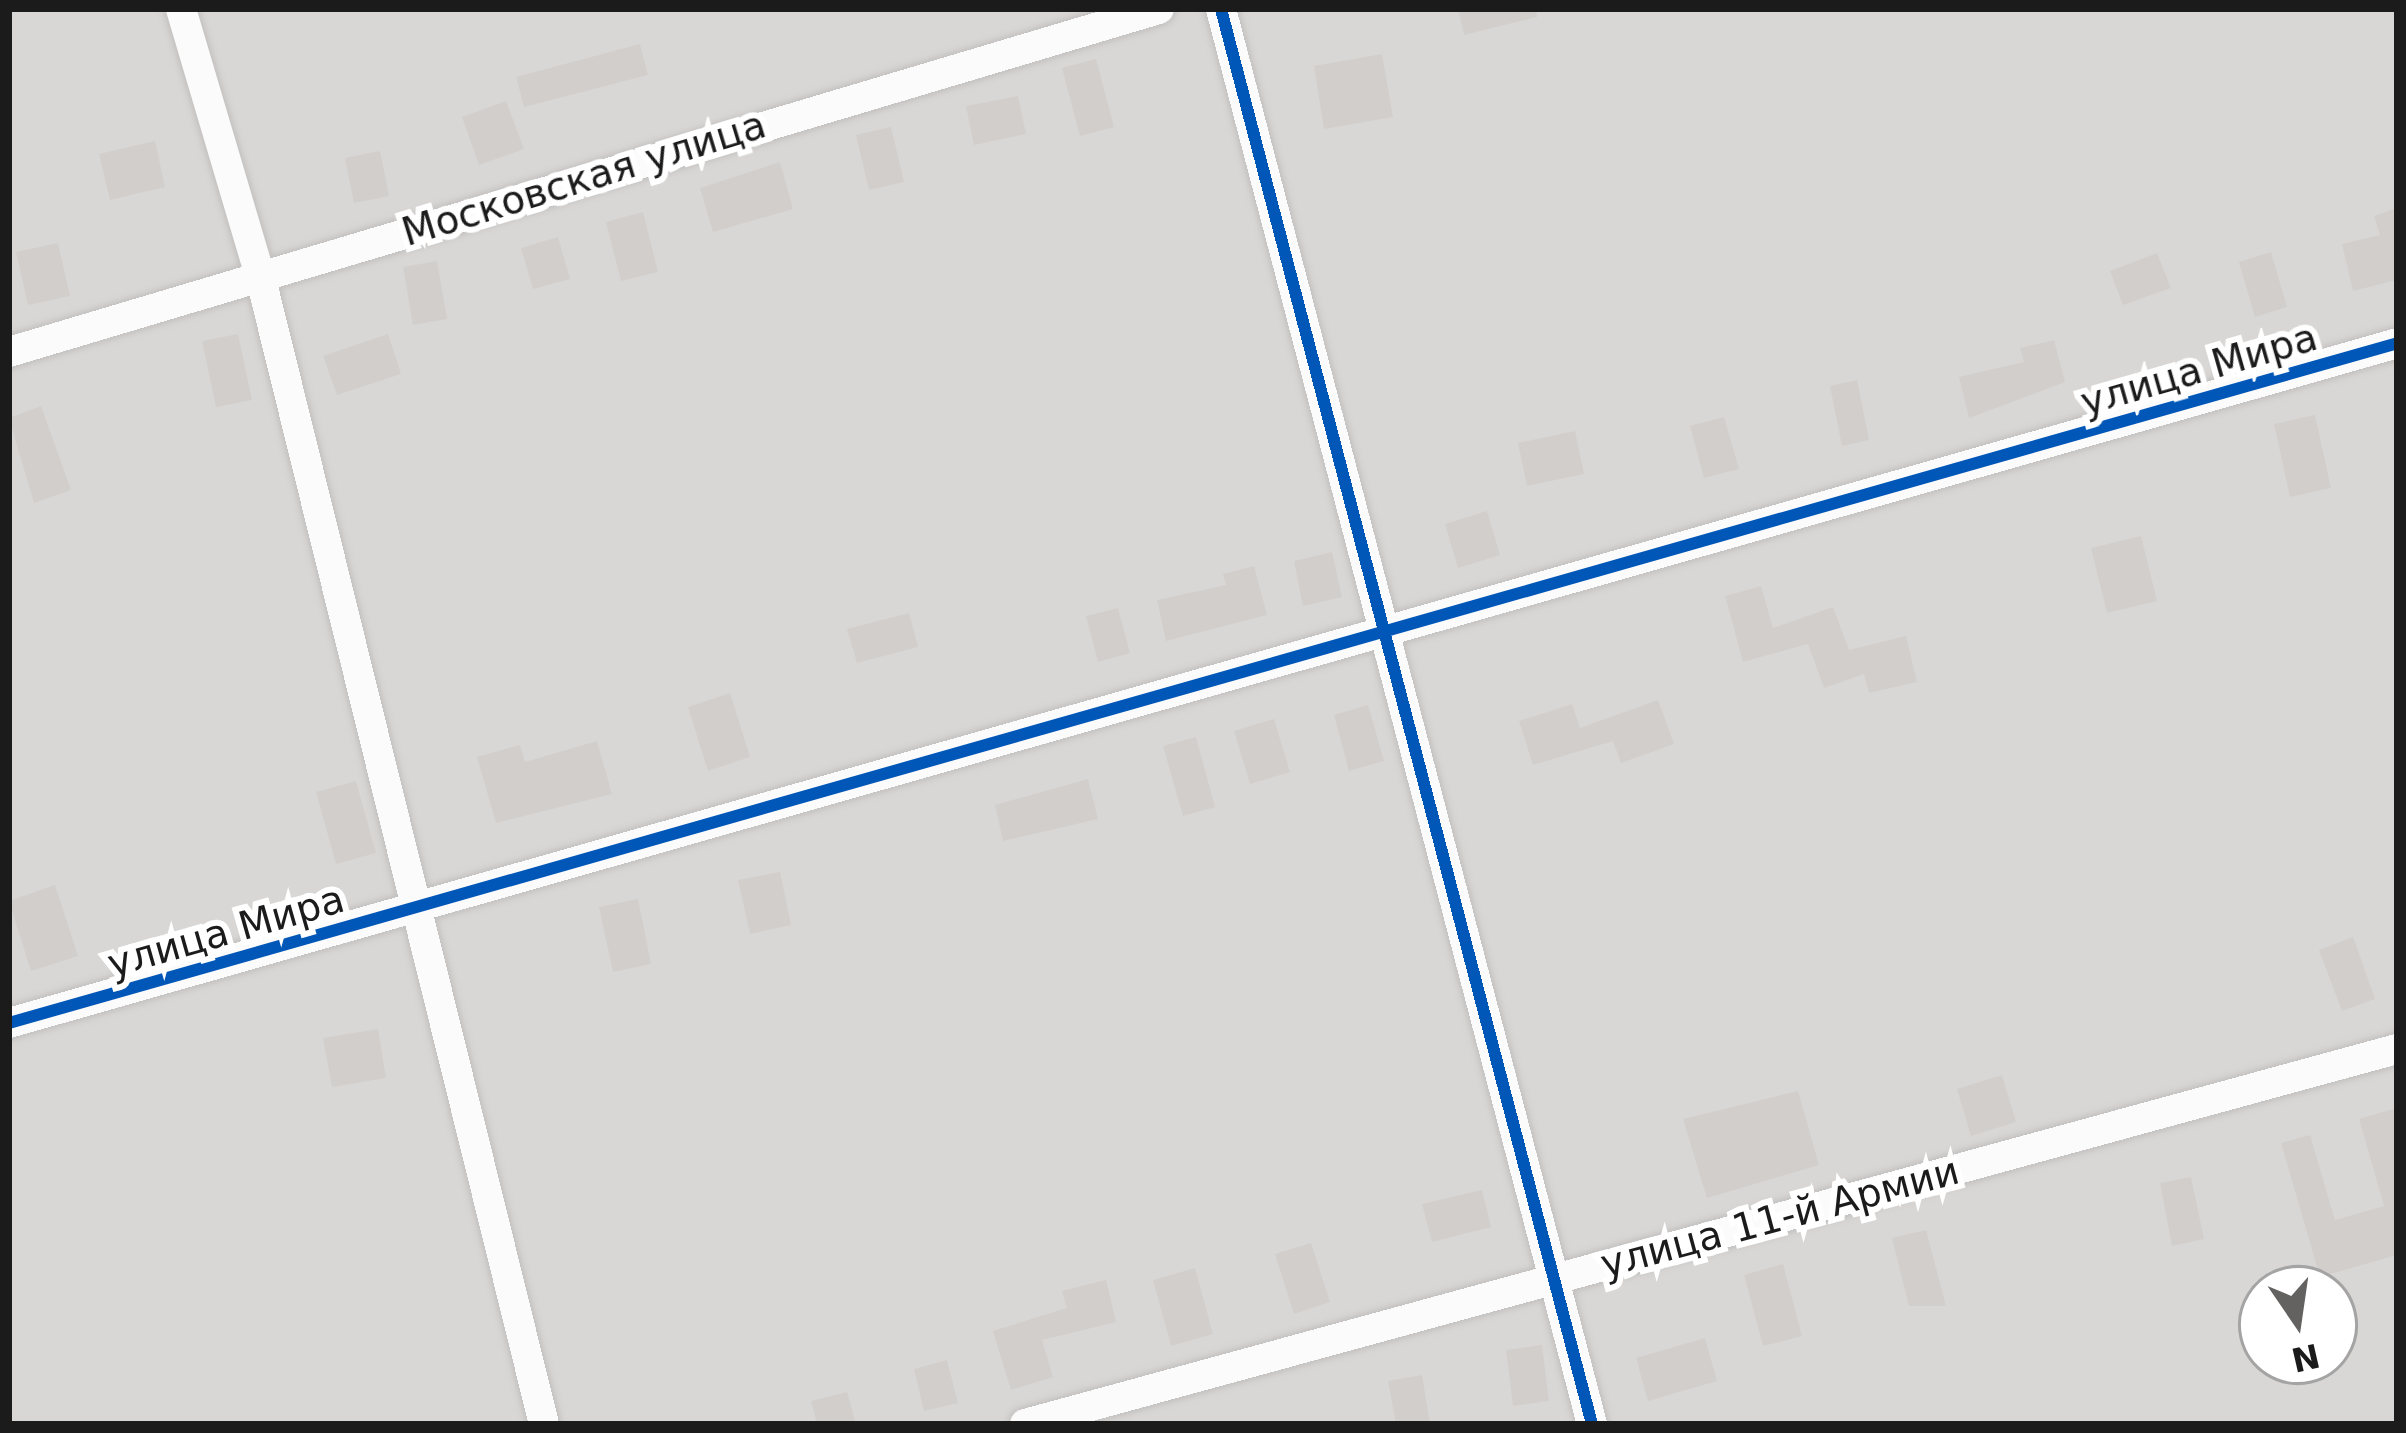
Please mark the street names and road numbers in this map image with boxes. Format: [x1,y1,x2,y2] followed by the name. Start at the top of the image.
[396,101,772,257] street label: Московская улица
[2075,314,2323,426] street label: улица Мира
[102,876,350,988] street label: улица Мира
[1596,1148,1964,1288] street label: улица 11-й Армии

